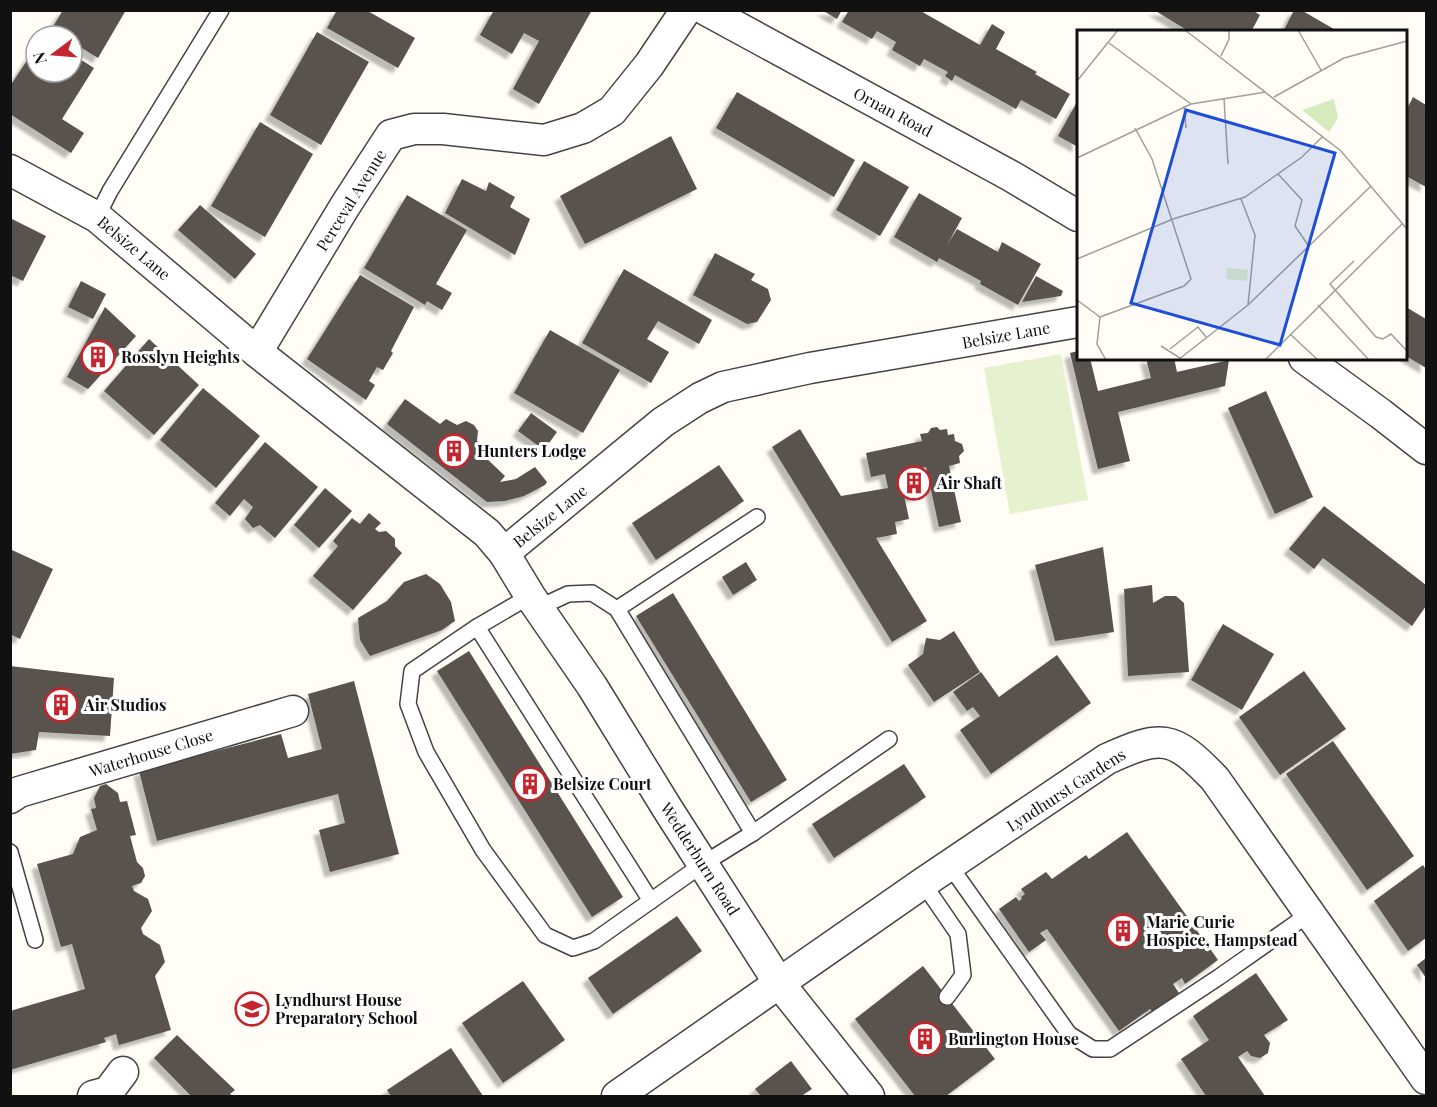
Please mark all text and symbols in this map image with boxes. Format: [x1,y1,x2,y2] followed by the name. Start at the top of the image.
[24,24,84,84] north arrow
[1077,30,1407,360] inset map
[27,49,51,67] text: N
[850,82,936,141] street label: Ornan Road
[311,145,390,255] street label: Perceval Avenue
[93,211,175,284] street label: Belsize Lane
[960,316,1052,353] street label: Belsize Lane
[80,339,116,375] building icon: Rosslyn Heights
[121,346,240,367] place label: Rosslyn Heights
[436,433,472,469] building icon: Hunters Lodge
[477,440,586,461] place label: Hunters Lodge
[896,465,932,501] building icon: Air Shaft
[936,472,1002,493] place label: Air Shaft
[508,479,591,552] street label: Belsize Lane
[43,687,79,723] building icon: Air Studios
[83,694,166,715] place label: Air Studios
[85,724,215,782] street label: Waterhouse Close
[1002,743,1129,836] street label: Lyndhurst Gardens
[512,766,548,802] building icon: Belsize Court
[553,773,652,794] place label: Belsize Court
[656,798,745,919] street label: Wedderburn Road
[1146,911,1298,950] place label: Marie Curie Hospice, Hampstead
[1105,913,1141,949] building icon: Marie Curie Hospice, Hampstead
[275,989,418,1028] place label: Lyndhurst House Preparatory School
[234,991,270,1027] school or university icon: Lyndhurst House Preparatory School
[907,1021,943,1057] building icon: Burlington House
[948,1028,1079,1049] place label: Burlington House

